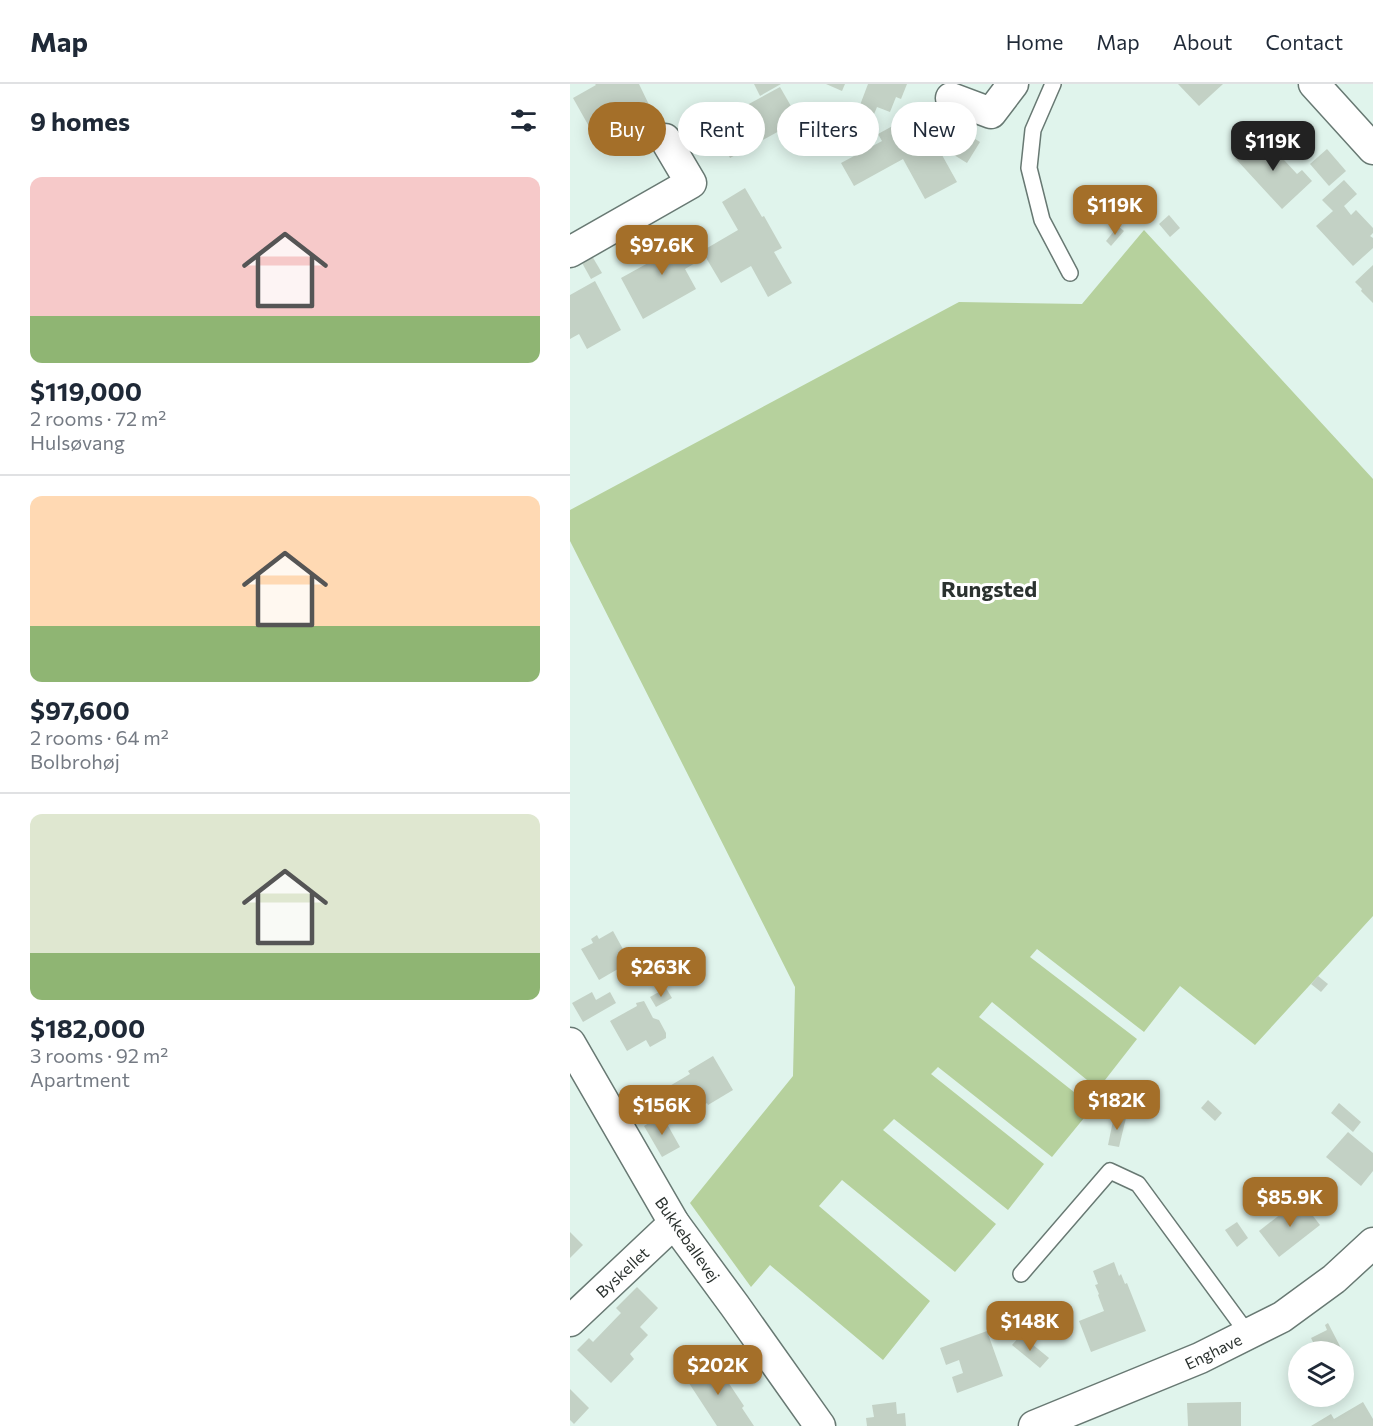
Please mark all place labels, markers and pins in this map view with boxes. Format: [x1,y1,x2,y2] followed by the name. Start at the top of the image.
[1231,121,1315,172] pin: $119K
[1073,185,1157,236] pin: $119K
[613,225,711,276] pin: $97.6K
[619,947,703,998] pin: $263K
[1075,1080,1159,1131] pin: $182K
[620,1085,704,1136] pin: $156K
[1241,1177,1339,1228] pin: $85.9K
[988,1301,1072,1352] pin: $148K
[676,1345,760,1396] pin: $202K

